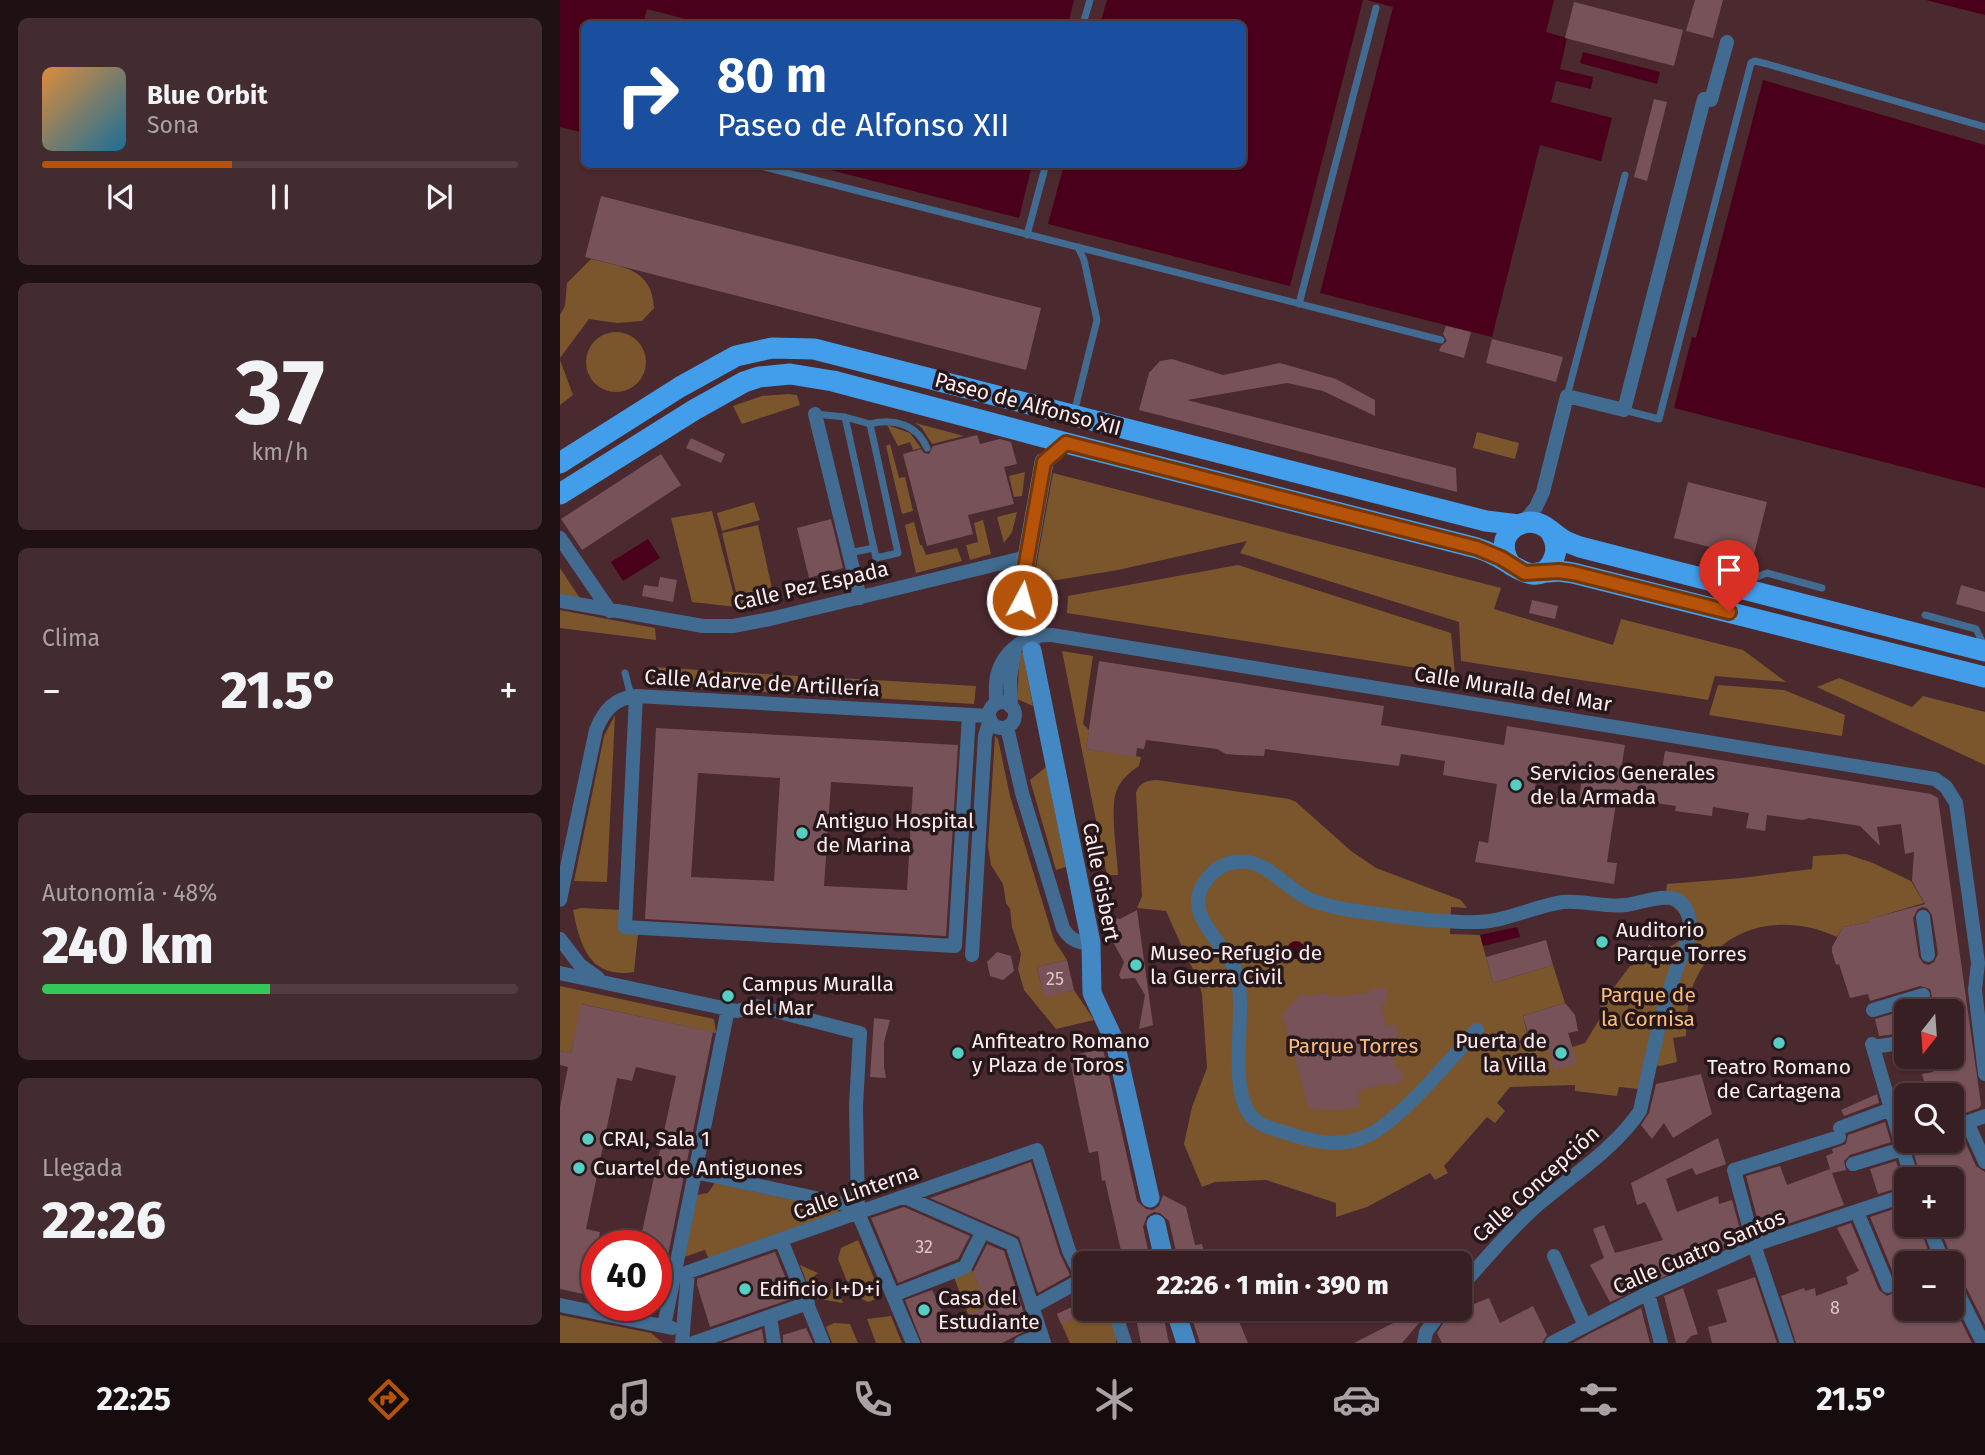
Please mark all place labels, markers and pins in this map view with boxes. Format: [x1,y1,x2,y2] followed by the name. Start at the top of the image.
[1699,540,1759,612] pin
[1530,760,1715,810] place label: Servicios Generales de la Armada
[1508,777,1524,793] marker: Servicios Generales de la Armada
[816,808,974,858] place label: Antiguo Hospital de Marina
[794,825,810,841] marker: Antiguo Hospital de Marina
[1616,917,1747,967] place label: Auditorio Parque Torres
[1594,934,1610,950] marker: Auditorio Parque Torres
[1150,940,1322,990] place label: Museo-Refugio de la Guerra Civil
[1128,957,1144,973] marker: Museo-Refugio de la Guerra Civil
[742,971,894,1021] place label: Campus Muralla del Mar
[720,988,736,1004] marker: Campus Muralla del Mar
[972,1028,1150,1078] place label: Anfiteatro Romano y Plaza de Toros
[1455,1028,1547,1078] place label: Puerta de la Villa
[1771,1035,1787,1051] marker: Teatro Romano de Cartagena
[950,1045,966,1061] marker: Anfiteatro Romano y Plaza de Toros
[1553,1045,1569,1061] marker: Puerta de la Villa
[1707,1054,1851,1104] place label: Teatro Romano de Cartagena
[602,1126,710,1152] place label: CRAI, Sala 1
[580,1131,596,1147] marker: CRAI, Sala 1
[593,1155,803,1181] place label: Cuartel de Antiguones
[571,1160,587,1176] marker: Cuartel de Antiguones
[759,1276,881,1302] place label: Edificio I+D+i
[737,1281,753,1297] marker: Edificio I+D+i
[938,1285,1040,1335] place label: Casa del Estudiante
[916,1302,932,1318] marker: Casa del Estudiante

